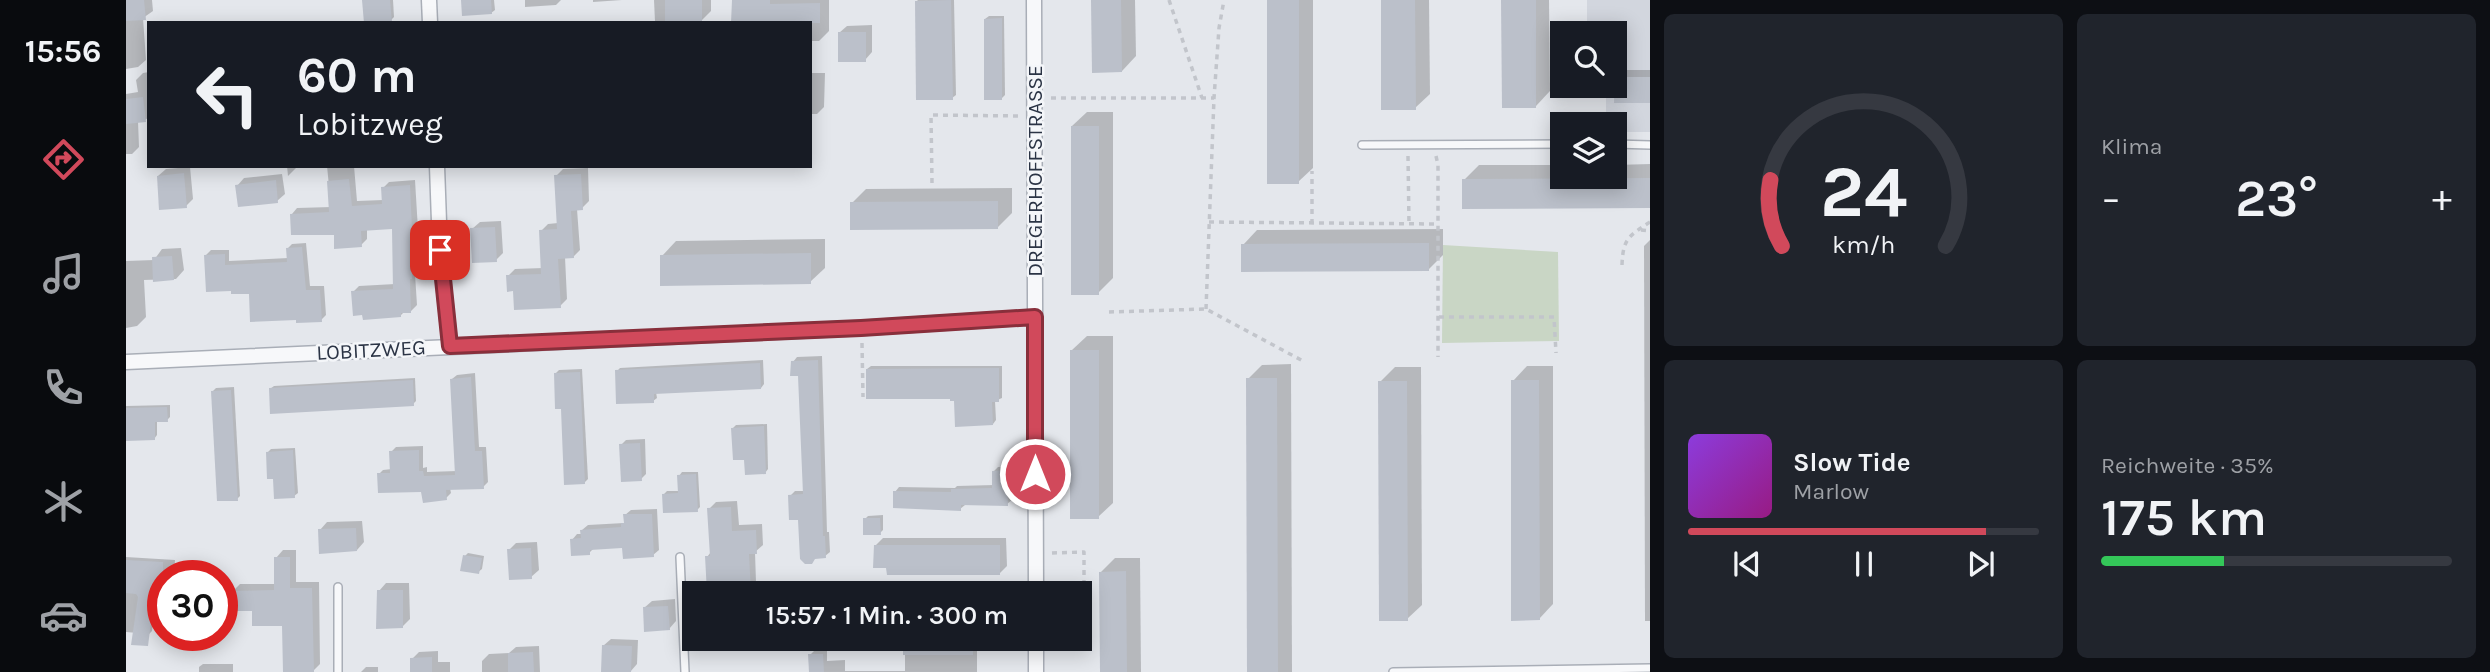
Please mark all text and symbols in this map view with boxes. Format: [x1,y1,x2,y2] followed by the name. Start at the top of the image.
[1550,21,1627,189] map controls
[1550,21,1627,98] button: search
[25,33,101,70] text: 15:56
[297,47,417,104] text: 60 m
[182,49,273,140] icon: left
[1023,65,1047,277] street label: DREGERHOFFSTRASSE
[297,106,443,143] text: Lobitzweg
[1550,112,1627,189] button: layers
[2101,133,2162,160] text: Klima
[39,135,88,184] icon: directions
[1820,149,1907,234] text: 24
[2235,168,2318,229] text: 23°
[2101,176,2121,221] text: −
[2432,176,2452,221] text: +
[410,220,470,280] pin
[1832,230,1895,259] text: km/h
[421,231,459,269] icon: arrive
[39,249,88,298] icon: music
[316,335,426,365] street label: LOBITZWEG
[39,363,88,412] icon: phone
[998,437,1072,511] position arrow
[1793,447,1911,478] text: Slow Tide
[2101,452,2274,479] text: Reichweite · 35%
[39,477,88,526] icon: climate
[1793,478,1869,505] text: Marlow
[2101,487,2267,548] text: 175 km
[1728,545,1766,583] icon: previous
[1845,545,1883,583] icon: pause
[1962,545,2000,583] icon: next
[147,560,238,651] speed limit sign: 30
[39,591,88,640] icon: car
[766,600,1008,631] text: 15:57 · 1 Min. · 300 m

